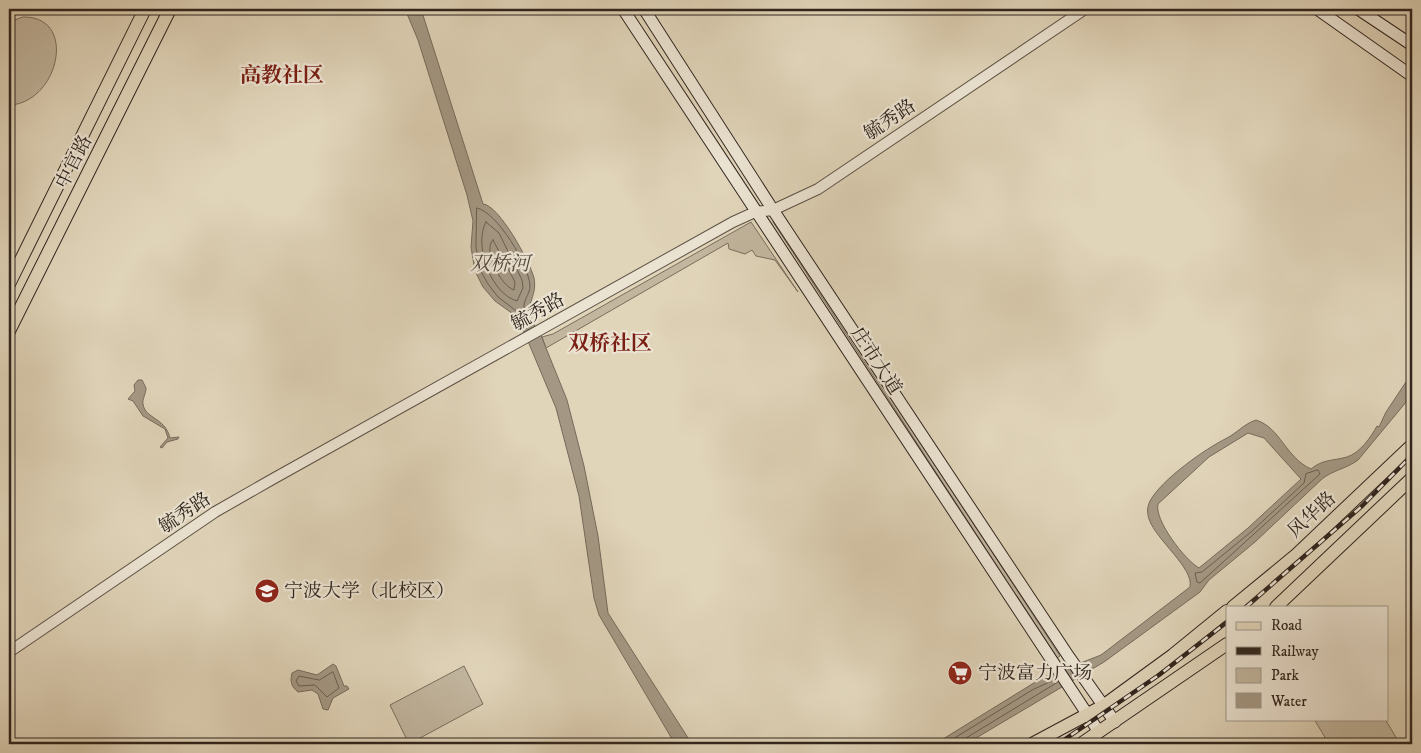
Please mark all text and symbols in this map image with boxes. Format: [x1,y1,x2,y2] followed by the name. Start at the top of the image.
[240,63,324,89] district label: 高教社区
[860,95,920,145] street label: 毓秀路
[51,131,97,193] street label: 中官路
[470,252,533,277] water label: 双桥河
[507,288,569,336] street label: 毓秀路
[846,323,906,399] street label: 庄市大道
[568,331,652,357] district label: 双桥社区
[1283,487,1341,543] street label: 风华路
[155,488,215,538] street label: 毓秀路
[254,578,280,604] school or university icon: 宁波大学（北校区）
[284,580,455,603] place label: 宁波大学（北校区）
[1226,606,1388,720] legend
[1271,616,1303,635] text: Road
[1271,642,1319,661] text: Railway
[947,660,973,686] supermarket icon: 宁波富力广场
[978,662,1092,685] place label: 宁波富力广场
[1271,666,1300,685] text: Park
[1270,692,1307,711] text: Water

